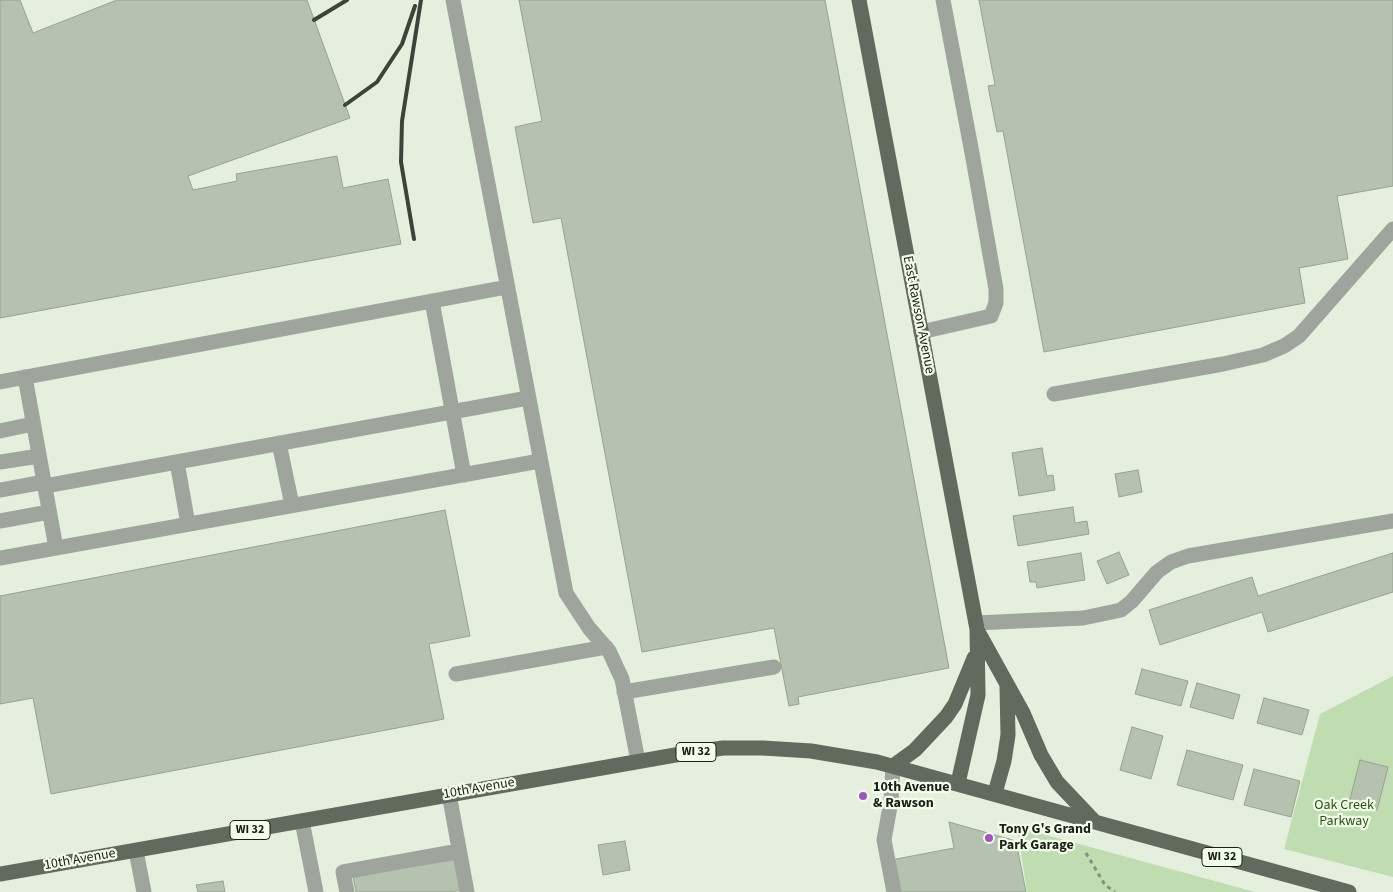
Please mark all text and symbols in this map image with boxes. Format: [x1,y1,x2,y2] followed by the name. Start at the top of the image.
[898,255,938,375] street label: East Rawson Avenue
[676,742,716,762] road number: WI 32
[442,774,516,804] street label: 10th Avenue
[873,780,949,812] place label: 10th Avenue & Rawson
[857,790,869,802] marker: 10th Avenue & Rawson
[1314,798,1374,830] park label: Oak Creek Parkway
[230,820,270,840] road number: WI 32
[999,822,1091,854] place label: Tony G's Grand Park Garage
[983,832,995,844] marker: Tony G's Grand Park Garage
[43,845,117,875] street label: 10th Avenue
[1202,848,1242,866] road number: WI 32

